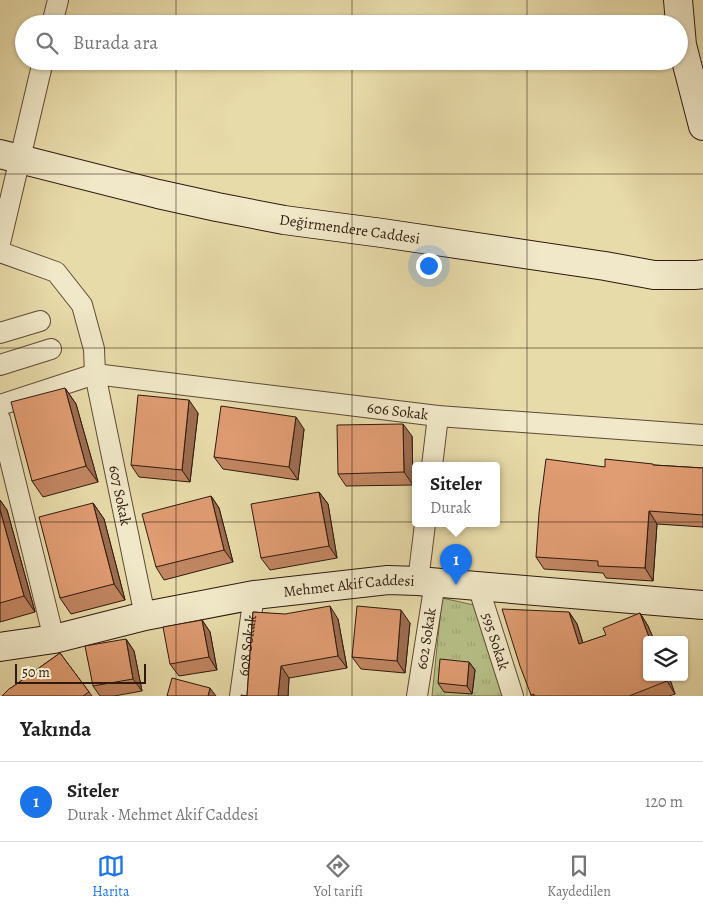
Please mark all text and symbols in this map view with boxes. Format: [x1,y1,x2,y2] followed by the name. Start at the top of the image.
[15,15,688,70] search box
[33,29,61,57] icon: search
[73,30,158,56] text: Burada ara
[278,209,421,249] street label: Değirmendere Caddesi
[416,253,442,279] your location
[366,397,430,425] street label: 606 Sokak
[412,462,500,527] popup
[104,463,136,528] street label: 607 Sokak
[430,471,482,497] text: Siteler
[430,497,471,519] text: Durak
[440,544,472,585] pin: 1
[282,570,415,602] street label: Mehmet Akif Caddesi
[411,606,441,671] street label: 602 Sokak
[477,610,514,673] street label: 595 Sokak
[233,613,261,678] street label: 608 Sokak
[643,636,688,681] map controls
[643,636,688,681] button: layers
[15,661,146,684] scale bar
[22,663,50,682] text: 50 m
[20,715,91,743] text: Yakında
[67,778,119,804] text: Siteler
[33,791,39,813] text: 1
[645,791,683,813] text: 120 m
[67,804,258,826] text: Durak · Mehmet Akif Caddesi
[92,852,129,901] tab: Harita
[314,852,363,901] tab: Yol tarifi
[547,852,611,901] tab: Kaydedilen

